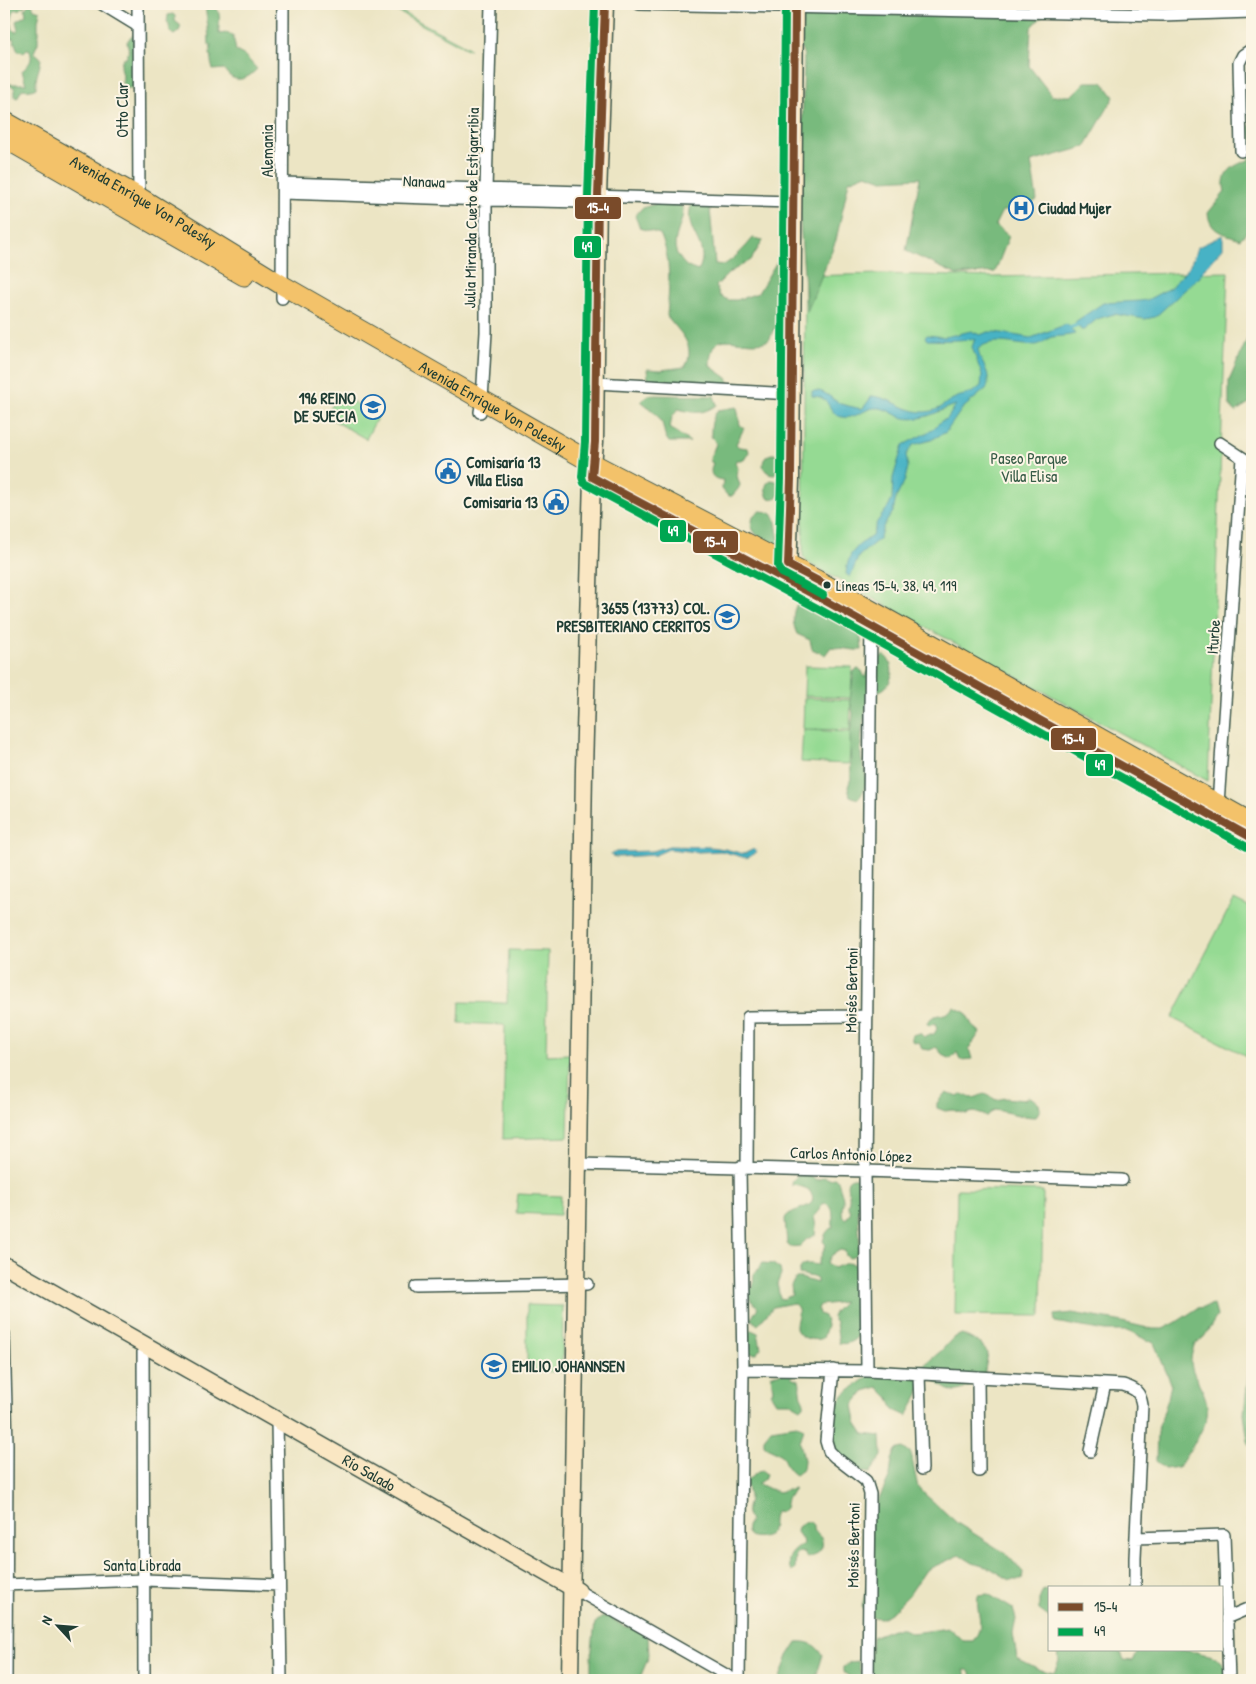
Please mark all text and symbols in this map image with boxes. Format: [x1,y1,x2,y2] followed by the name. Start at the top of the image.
[111,82,133,138] street label: Otto Clar
[458,108,484,308] street label: Julia Miranda Cueto de Estigarribia
[256,125,278,177] street label: Alemania
[66,150,221,253] street label: Avenida Enrique Von Polesky
[403,169,445,193] street label: Nanawa
[1008,195,1034,221] hospital icon: Ciudad Mujer
[574,196,622,220] line badge: 15-4
[1038,197,1112,219] place label: Ciudad Mujer
[587,198,610,217] text: 15-4
[573,235,602,259] line badge: 49
[582,237,593,256] text: 49
[415,355,571,457] street label: Avenida Enrique Von Polesky
[294,387,356,427] place label: 196 REINO DE SUECIA
[360,394,386,420] school or university icon: 196 REINO DE SUECIA
[991,447,1068,487] park label: Paseo Parque Villa Elisa
[466,451,541,491] place label: Comisaría 13 Villa Elisa
[435,458,461,484] public building icon: Comisaría 13 Villa Elisa
[543,489,569,515] public building icon: Comisaria 13
[463,491,538,513] place label: Comisaria 13
[659,519,687,543] line badge: 49
[668,521,679,540] text: 49
[692,530,739,554] line badge: 15-4
[704,532,727,551] text: 15-4
[836,575,957,596] place label: Líneas 15-4, 38, 49, 119
[822,580,832,590] marker: Líneas 15-4, 38, 49, 119
[556,597,711,637] place label: 3655 (13773) COL. PRESBITERIANO CERRITOS
[714,604,740,630] school or university icon: 3655 (13773) COL. PRESBITERIANO CERRITOS
[1201,618,1225,655] street label: Iturbe
[1050,727,1097,751] line badge: 15-4
[1062,729,1085,748] text: 15-4
[1085,753,1114,777] line badge: 49
[1095,755,1106,774] text: 49
[839,947,863,1033] street label: Moisés Bertoni
[790,1141,913,1167] street label: Carlos Antonio López
[481,1353,507,1379] school or university icon: EMILIO JOHANNSEN
[512,1355,625,1377] place label: EMILIO JOHANNSEN
[339,1449,400,1497] street label: Río Salado
[841,1502,865,1588] street label: Moisés Bertoni
[103,1554,181,1576] street label: Santa Librada
[1048,1586,1224,1652] legend
[1094,1596,1118,1617] text: 15-4
[32,1602,82,1652] north arrow
[36,1612,56,1628] text: N
[1094,1620,1106,1641] text: 49

